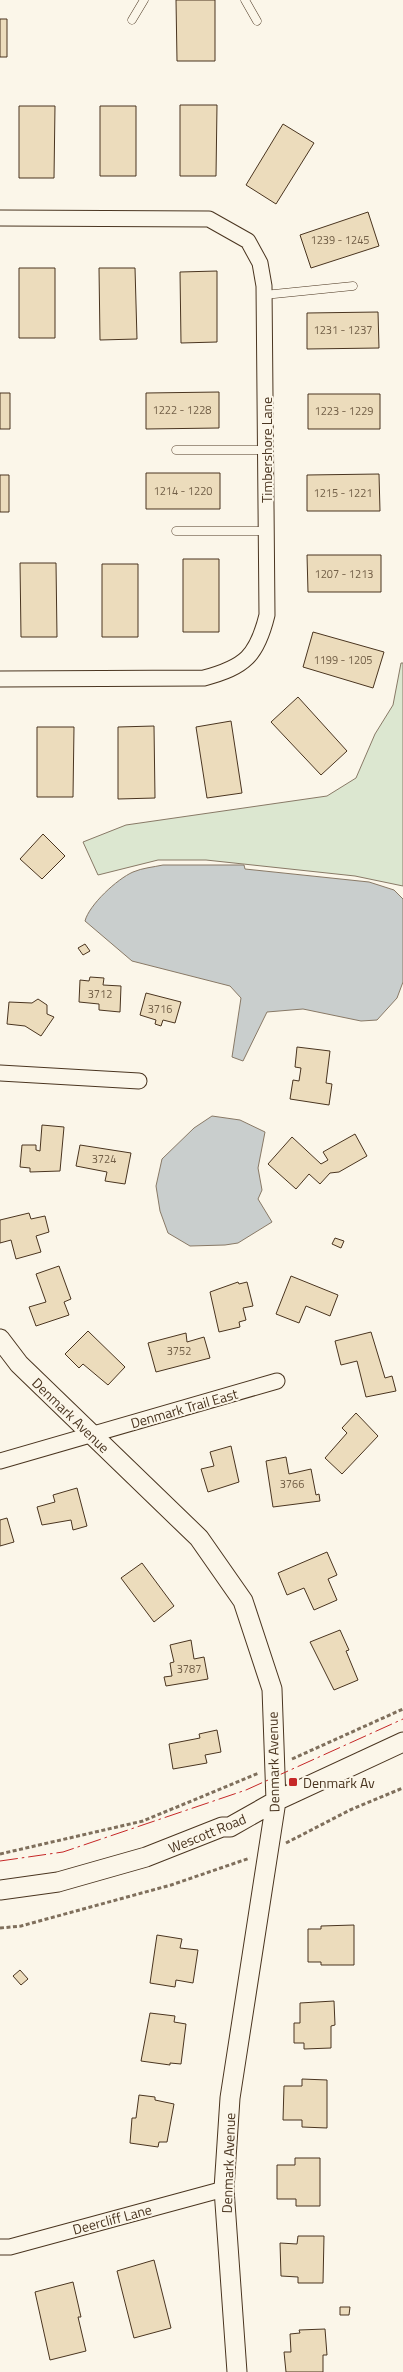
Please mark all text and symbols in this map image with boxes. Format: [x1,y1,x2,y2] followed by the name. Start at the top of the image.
[311,232,369,248] house number: 1239 - 1245
[314,322,372,338] house number: 1231 - 1237
[256,397,277,503] street label: Timbershore Lane
[153,402,211,418] house number: 1222 - 1228
[315,403,373,419] house number: 1223 - 1229
[154,483,212,499] house number: 1214 - 1220
[314,485,372,501] house number: 1215 - 1221
[315,566,373,582] house number: 1207 - 1213
[314,652,372,668] house number: 1199 - 1205
[88,986,112,1002] house number: 3712
[148,1001,172,1017] house number: 3716
[92,1151,116,1167] house number: 3724
[167,1343,191,1359] house number: 3752
[27,1372,115,1458] street label: Denmark Avenue
[128,1383,240,1433] street label: Denmark Trail East
[280,1476,304,1492] house number: 3766
[177,1661,201,1677] house number: 3787
[262,1711,284,1813] street label: Denmark Avenue
[303,1772,375,1793] place label: Denmark Av
[287,1776,299,1788] marker: Denmark Av
[165,1808,249,1858] street label: Wescott Road
[216,2112,240,2214] street label: Denmark Avenue
[70,2198,154,2240] street label: Deercliff Lane

